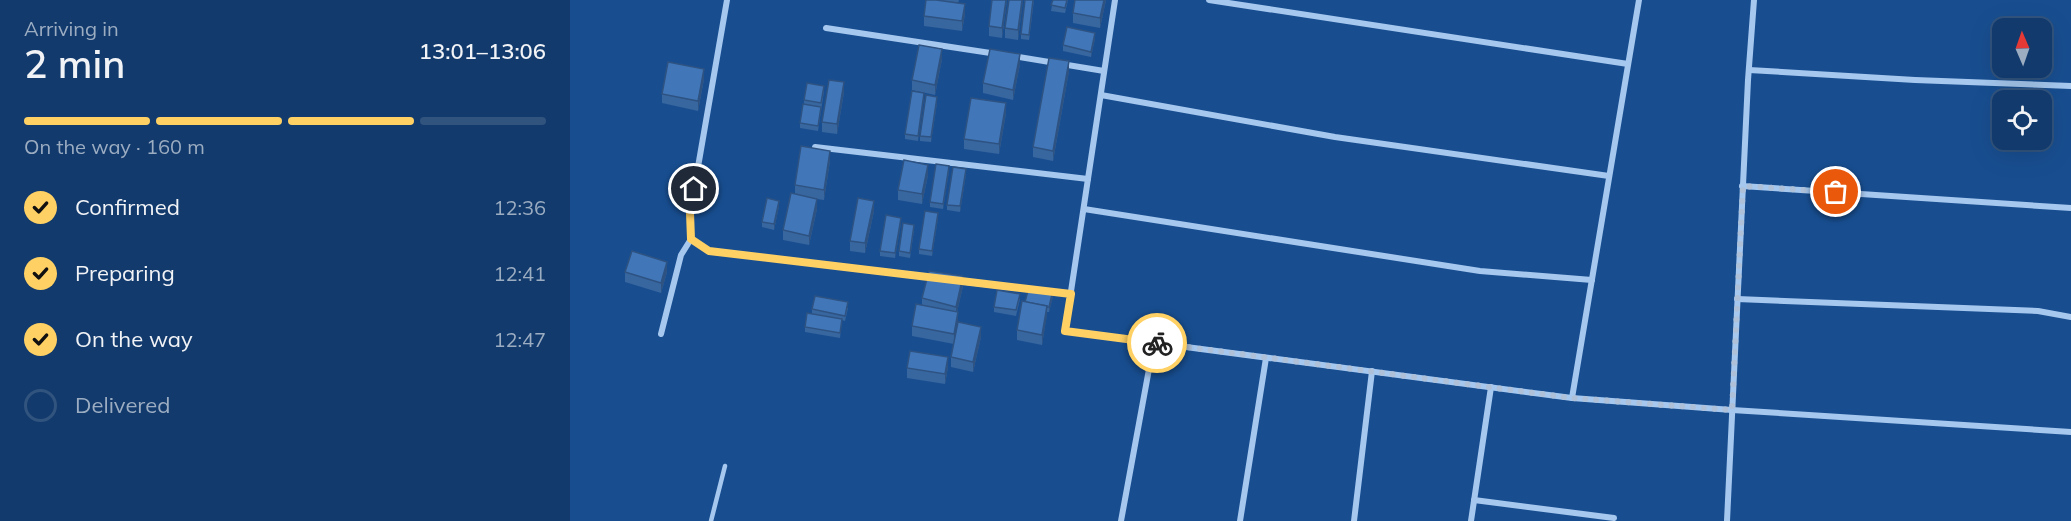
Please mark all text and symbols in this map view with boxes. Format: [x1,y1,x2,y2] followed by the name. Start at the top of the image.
[24,16,119,41] text: Arriving in
[1992,18,2052,78] north arrow
[1992,18,2052,150] map controls
[419,37,546,65] text: 13:01–13:06
[24,39,125,88] text: 2 min
[1992,90,2052,150] button: locate
[24,134,205,159] text: On the way · 160 m
[668,163,719,214] pin
[1810,166,1861,217] pin
[677,172,710,205] icon: home
[1819,175,1852,208] icon: bag
[24,191,57,224] icon: check
[75,193,180,221] text: Confirmed
[493,195,546,220] text: 12:36
[24,257,57,290] icon: check
[75,259,175,287] text: Preparing
[493,261,546,286] text: 12:41
[1127,313,1187,373] courier
[24,323,57,356] icon: check
[75,325,193,353] text: On the way
[493,327,546,352] text: 12:47
[1141,327,1174,360] icon: bike
[75,391,170,419] text: Delivered

